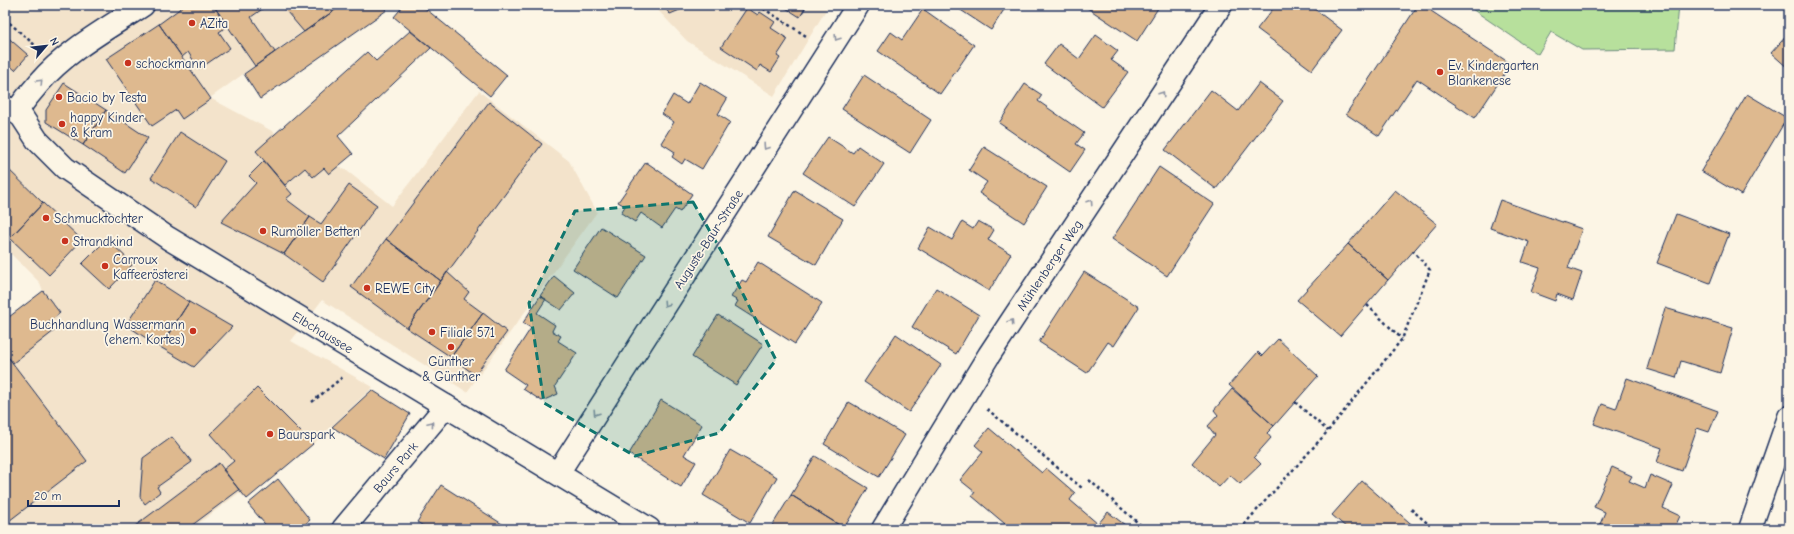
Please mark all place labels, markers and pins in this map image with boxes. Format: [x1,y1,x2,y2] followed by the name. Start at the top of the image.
[200,16,228,31] place label: AZita
[187,18,197,28] marker: AZita
[136,56,206,71] place label: schockmann
[123,58,133,68] marker: schockmann
[1448,58,1539,88] place label: Ev. Kindergarten Blankenese
[1435,67,1445,77] marker: Ev. Kindergarten Blankenese
[67,90,147,105] place label: Bacio by Testa
[54,92,64,102] marker: Bacio by Testa
[70,110,144,140] place label: happy Kinder & Kram
[57,119,67,129] marker: happy Kinder & Kram
[54,211,144,226] place label: Schmucktochter
[41,213,51,223] marker: Schmucktochter
[271,224,360,239] place label: Rumöller Betten
[258,226,268,236] marker: Rumöller Betten
[73,234,133,249] place label: Strandkind
[60,236,70,246] marker: Strandkind
[113,252,188,282] place label: Carroux Kaffeerösterei
[100,261,110,271] marker: Carroux Kaffeerösterei
[375,281,435,296] place label: REWE City
[362,283,372,293] marker: REWE City
[30,317,185,347] place label: Buchhandlung Wassermann (ehem. Kortes)
[440,325,495,340] place label: Filiale 571
[188,326,198,336] marker: Buchhandlung Wassermann (ehem. Kortes)
[427,327,437,337] marker: Filiale 571
[446,342,456,352] marker: Günther & Günther
[422,354,481,384] place label: Günther & Günther
[278,427,336,442] place label: Baurspark
[265,429,275,439] marker: Baurspark

